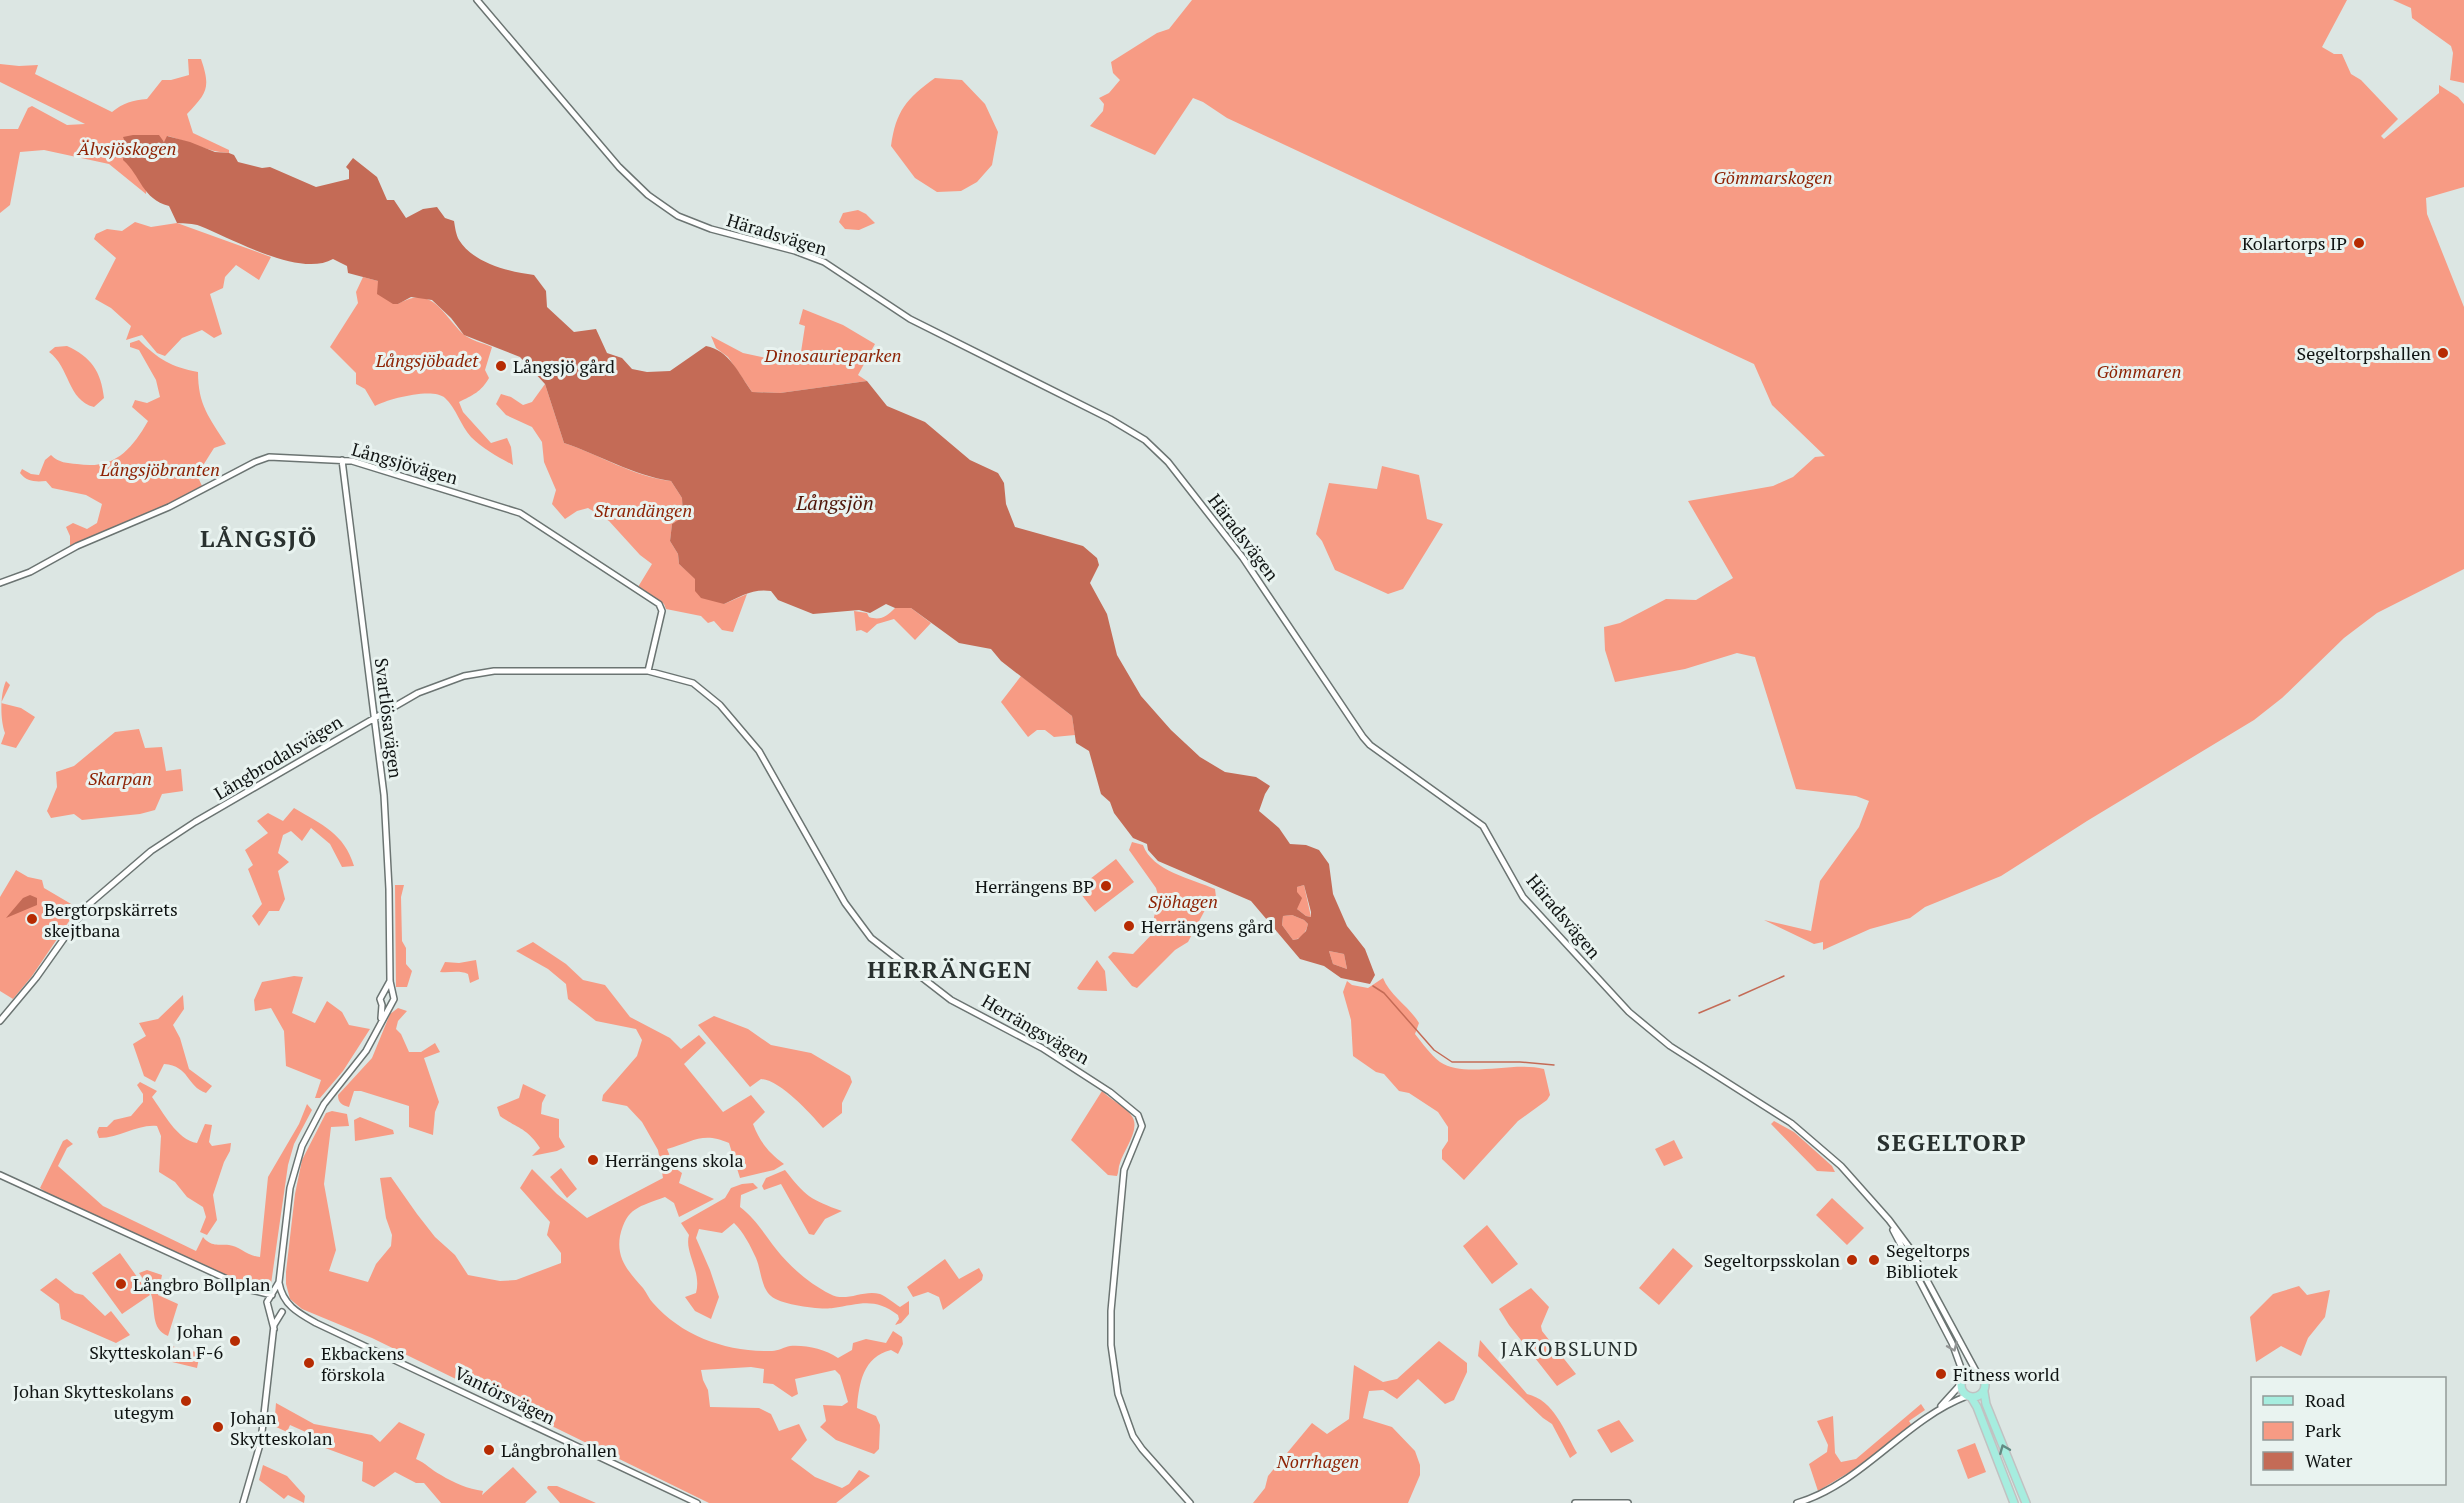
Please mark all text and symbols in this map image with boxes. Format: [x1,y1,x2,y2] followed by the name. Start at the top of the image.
[77,136,176,160] park label: Älvsjöskogen
[1714,165,1832,189] park label: Gömmarskogen
[724,207,830,261] street label: Häradsvägen
[2242,231,2347,255] place label: Kolartorps IP
[2352,236,2366,250] marker: Kolartorps IP
[2297,341,2431,365] place label: Segeltorpshallen
[764,343,902,367] park label: Dinosaurieparken
[2436,346,2450,360] marker: Segeltorpshallen
[375,348,479,372] park label: Långsjöbadet
[513,354,615,378] place label: Långsjö gård
[494,359,508,373] marker: Långsjö gård
[2097,359,2181,383] park label: Gömmaren
[349,436,461,490] street label: Långsjövägen
[99,457,220,481] park label: Långsjöbranten
[1203,488,1285,586] street label: Häradsvägen
[795,489,874,516] water label: Långsjön
[594,498,692,522] park label: Strandängen
[200,522,318,554] district label: LÅNGSJÖ
[370,656,408,780] street label: Svartlösavägen
[209,709,347,805] street label: Långbrodalsvägen
[88,766,152,790] park label: Skarpan
[1522,869,1607,964] street label: Häradsvägen
[975,874,1094,898] place label: Herrängens BP
[1099,879,1113,893] marker: Herrängens BP
[1148,889,1218,913] park label: Sjöhagen
[44,897,178,942] place label: Bergtorpskärrets skejtbana
[25,912,39,926] marker: Bergtorpskärrets skejtbana
[1141,914,1274,938] place label: Herrängens gård
[1122,919,1136,933] marker: Herrängens gård
[867,953,1033,985] district label: HERRÄNGEN
[978,988,1094,1070] street label: Herrängsvägen
[1877,1126,2027,1158] district label: SEGELTORP
[605,1148,743,1172] place label: Herrängens skola
[586,1153,600,1167] marker: Herrängens skola
[1886,1238,1970,1283] place label: Segeltorps Bibliotek
[1704,1248,1840,1272] place label: Segeltorpsskolan
[1845,1253,1859,1267] marker: Segeltorpsskolan
[1867,1253,1881,1267] marker: Segeltorps Bibliotek
[133,1272,271,1296] place label: Långbro Bollplan
[114,1277,128,1291] marker: Långbro Bollplan
[89,1319,223,1364] place label: Johan Skytteskolan F-6
[228,1334,242,1348] marker: Johan Skytteskolan F-6
[1501,1335,1639,1362] district label: JAKOBSLUND
[321,1341,405,1386] place label: Ekbackens förskola
[1946,1341,1958,1352] one-way arrow
[302,1356,316,1370] marker: Ekbackens förskola
[451,1360,560,1430] street label: Vantörsvägen
[1953,1362,2060,1386] place label: Fitness world
[1934,1367,1948,1381] marker: Fitness world
[2251,1377,2446,1485] legend
[13,1379,174,1424] place label: Johan Skytteskolans utegym
[2305,1388,2345,1412] text: Road
[179,1394,193,1408] marker: Johan Skytteskolans utegym
[230,1405,333,1450] place label: Johan Skytteskolan
[2305,1418,2342,1442] text: Park
[211,1420,225,1434] marker: Johan Skytteskolan
[501,1438,617,1462] place label: Långbrohallen
[482,1443,496,1457] marker: Långbrohallen
[1999,1444,2011,1455] one-way arrow
[2305,1448,2352,1472] text: Water
[1276,1449,1359,1473] park label: Norrhagen

